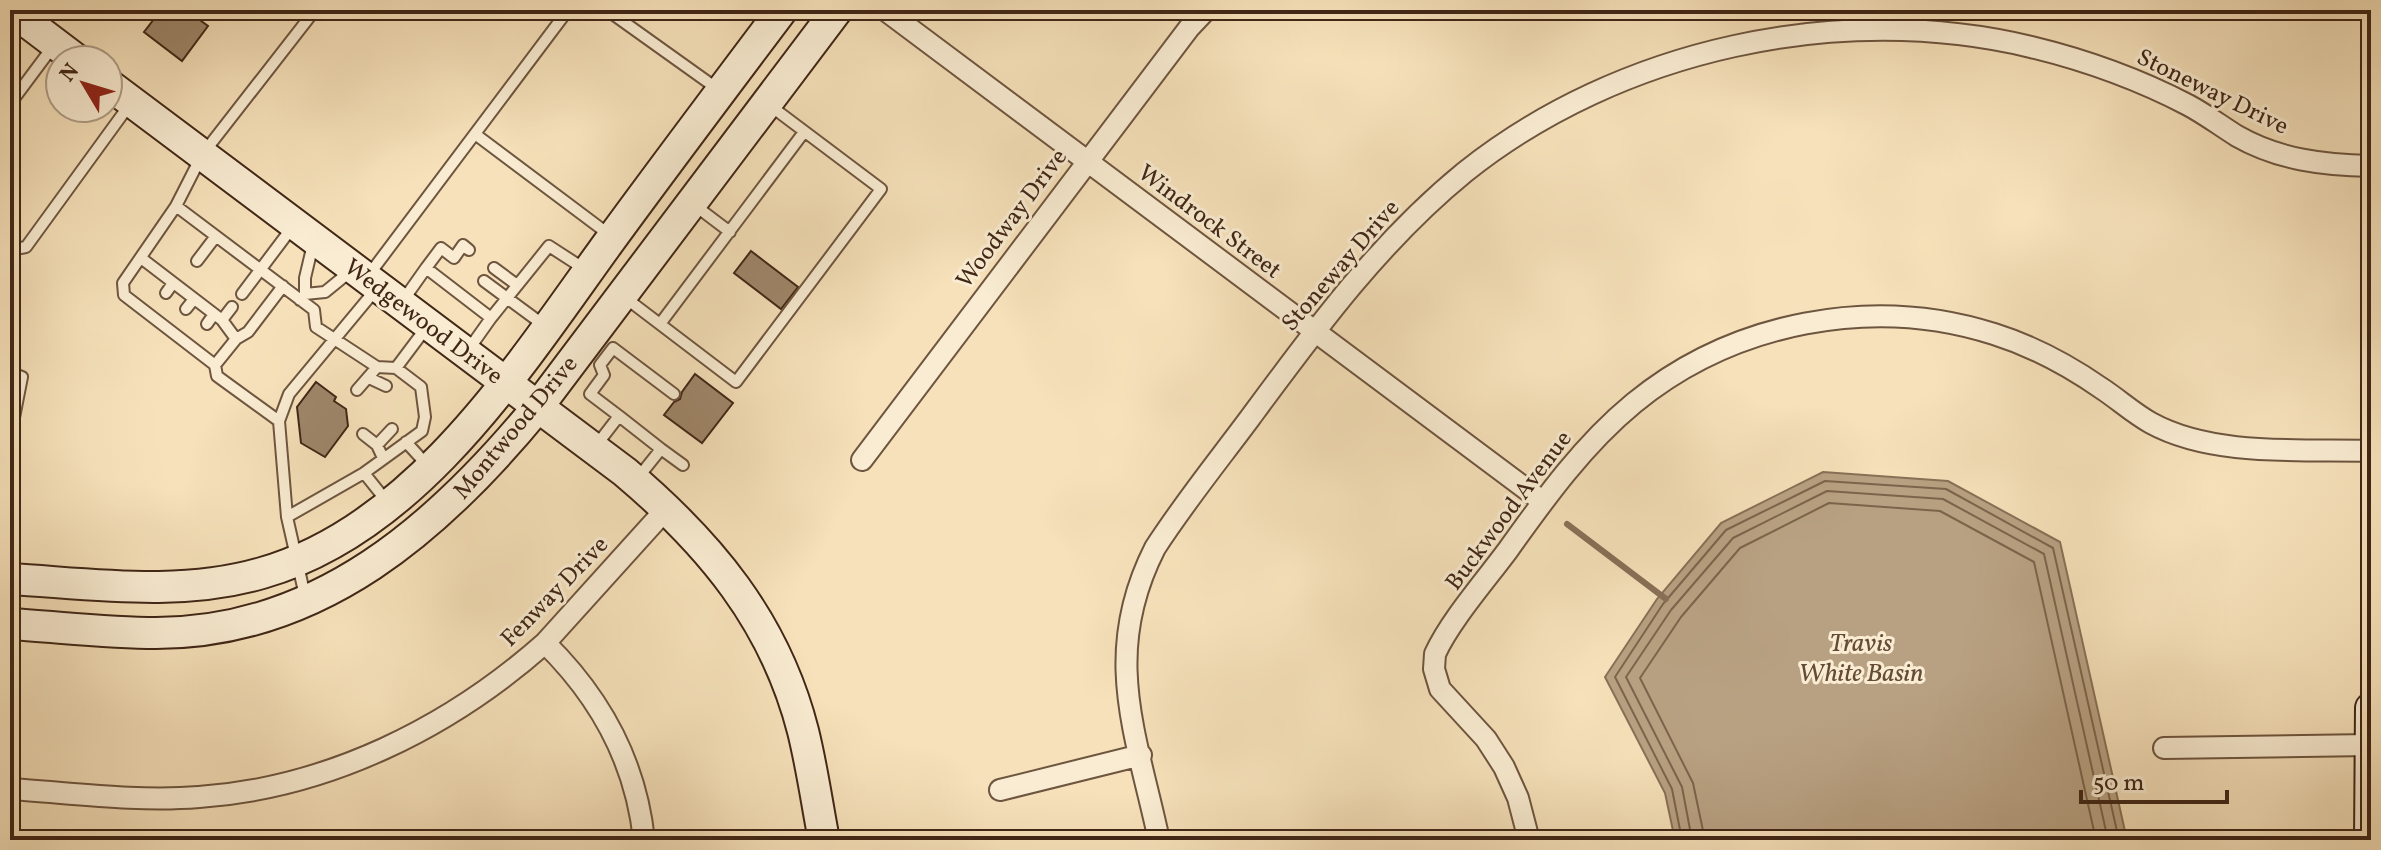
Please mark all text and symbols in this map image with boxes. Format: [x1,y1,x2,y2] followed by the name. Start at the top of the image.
[2130,41,2294,144] street label: Stoneway Drive
[44,44,124,124] north arrow
[53,57,87,89] text: N
[949,142,1076,296] street label: Woodway Drive
[1130,157,1288,288] street label: Windrock Street
[1275,193,1409,340] street label: Stoneway Drive
[336,251,509,394] street label: Wedgewood Drive
[446,349,587,507] street label: Montwood Drive
[1438,424,1581,598] street label: Buckwood Avenue
[494,529,617,655] street label: Fenway Drive
[1799,626,1923,692] water label: Travis White Basin
[2081,754,2227,804] scale bar
[2093,767,2145,801] text: 50 m

